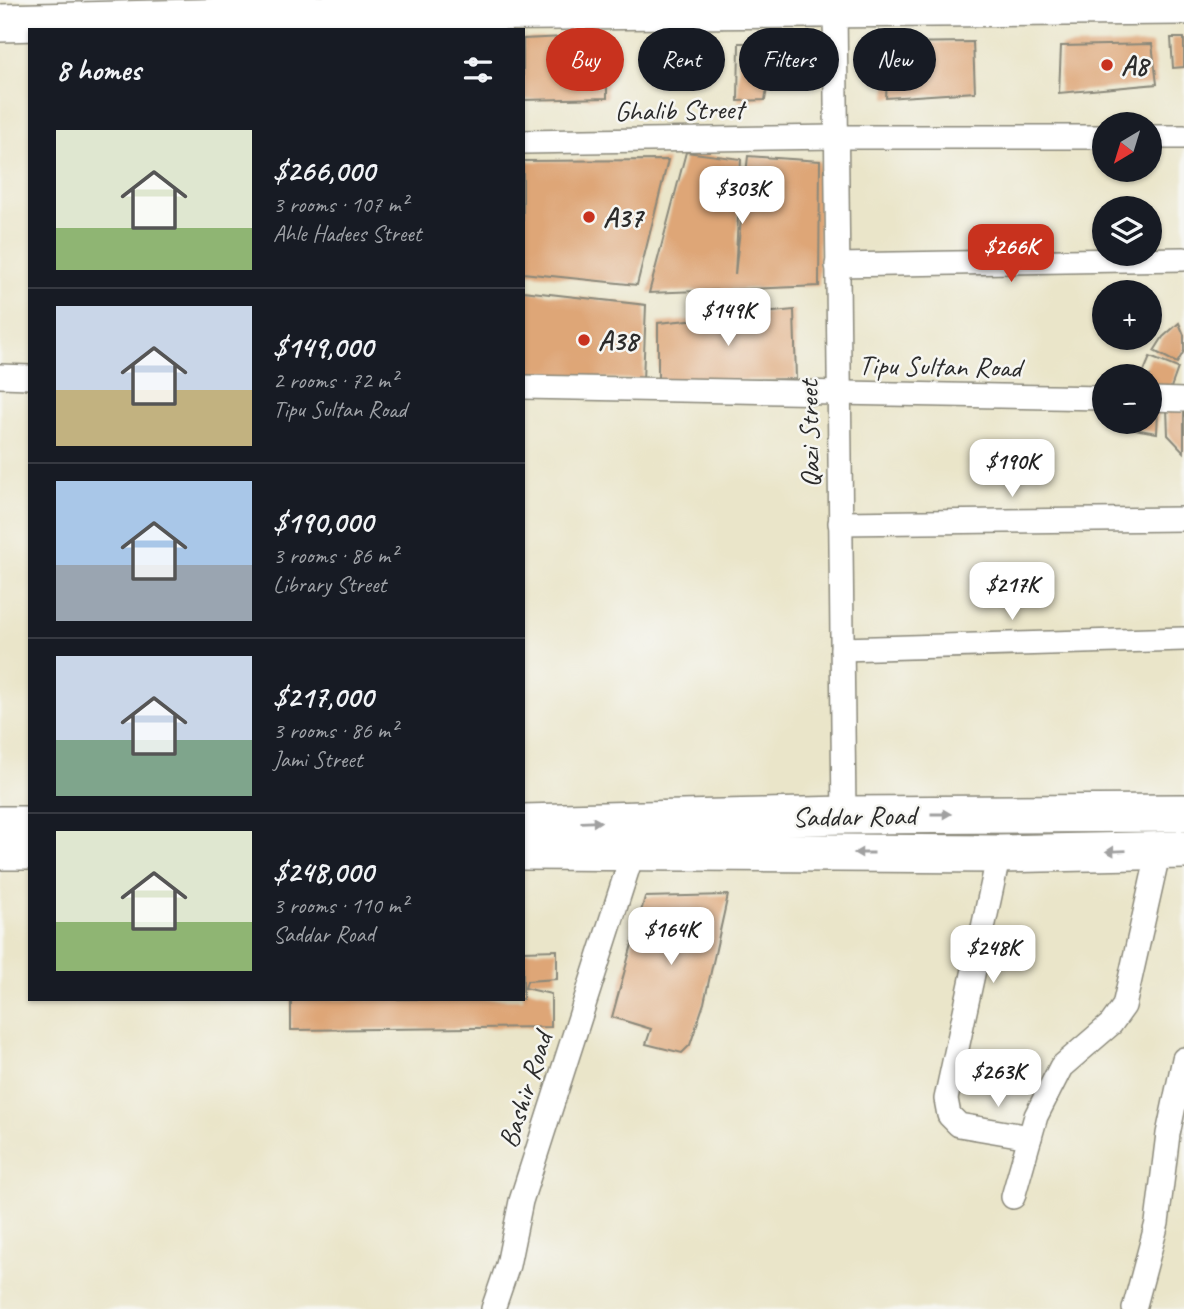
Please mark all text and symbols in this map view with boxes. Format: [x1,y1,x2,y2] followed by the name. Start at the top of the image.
[546,28,624,91] chip: Buy
[638,28,725,91] chip: Rent
[739,28,839,91] chip: Filters
[853,28,936,91] chip: New
[1121,48,1151,83] place label: A8
[56,51,141,89] text: 8 homes
[459,51,497,89] icon: filters
[1099,57,1115,73] marker: A8
[614,91,748,129] street label: Ghalib Street
[1092,112,1162,182] north arrow
[1092,112,1162,434] map controls
[273,152,375,190] text: $266,000
[112,158,196,242] icon: home
[693,166,791,226] pin: $303K
[715,174,769,203] text: $303K
[273,190,408,219] text: 3 rooms · 107 m²
[1092,196,1162,266] button: layers
[603,200,645,235] place label: A37
[581,209,597,225] marker: A37
[273,219,421,248] text: Ahle Hadees Street
[962,224,1060,284] pin: $266K
[984,232,1038,261] text: $266K
[1092,280,1162,350] button: +
[679,288,777,348] pin: $149K
[702,296,754,325] text: $149K
[598,323,641,358] place label: A38
[273,328,373,366] text: $149,000
[576,332,592,348] marker: A38
[112,334,196,418] icon: home
[858,347,1026,385] street label: Tipu Sultan Road
[1092,364,1162,434] button: −
[273,366,397,395] text: 2 rooms · 72 m²
[791,377,827,488] street label: Qazi Street
[273,395,406,424] text: Tipu Sultan Road
[963,440,1061,499] pin: $190K
[986,447,1038,476] text: $190K
[273,503,373,541] text: $190,000
[112,509,196,593] icon: home
[273,541,397,570] text: 3 rooms · 86 m²
[963,562,1061,622] pin: $217K
[273,570,386,599] text: Library Street
[986,570,1039,599] text: $217K
[273,678,373,716] text: $217,000
[112,684,196,768] icon: home
[273,716,397,745] text: 3 rooms · 86 m²
[273,745,362,774] text: Jami Street
[792,797,920,835] street label: Saddar Road
[931,808,953,820] one-way arrow
[581,816,603,827] one-way arrow
[1105,845,1127,857] one-way arrow
[853,847,875,859] one-way arrow
[273,853,373,891] text: $248,000
[112,859,196,943] icon: home
[273,891,408,920] text: 3 rooms · 110 m²
[622,908,720,967] pin: $164K
[644,915,698,944] text: $164K
[273,920,374,949] text: Saddar Road
[944,926,1042,985] pin: $248K
[966,933,1020,962] text: $248K
[490,1024,561,1152] street label: Bashir Road
[949,1050,1047,1109] pin: $263K
[971,1057,1025,1086] text: $263K

